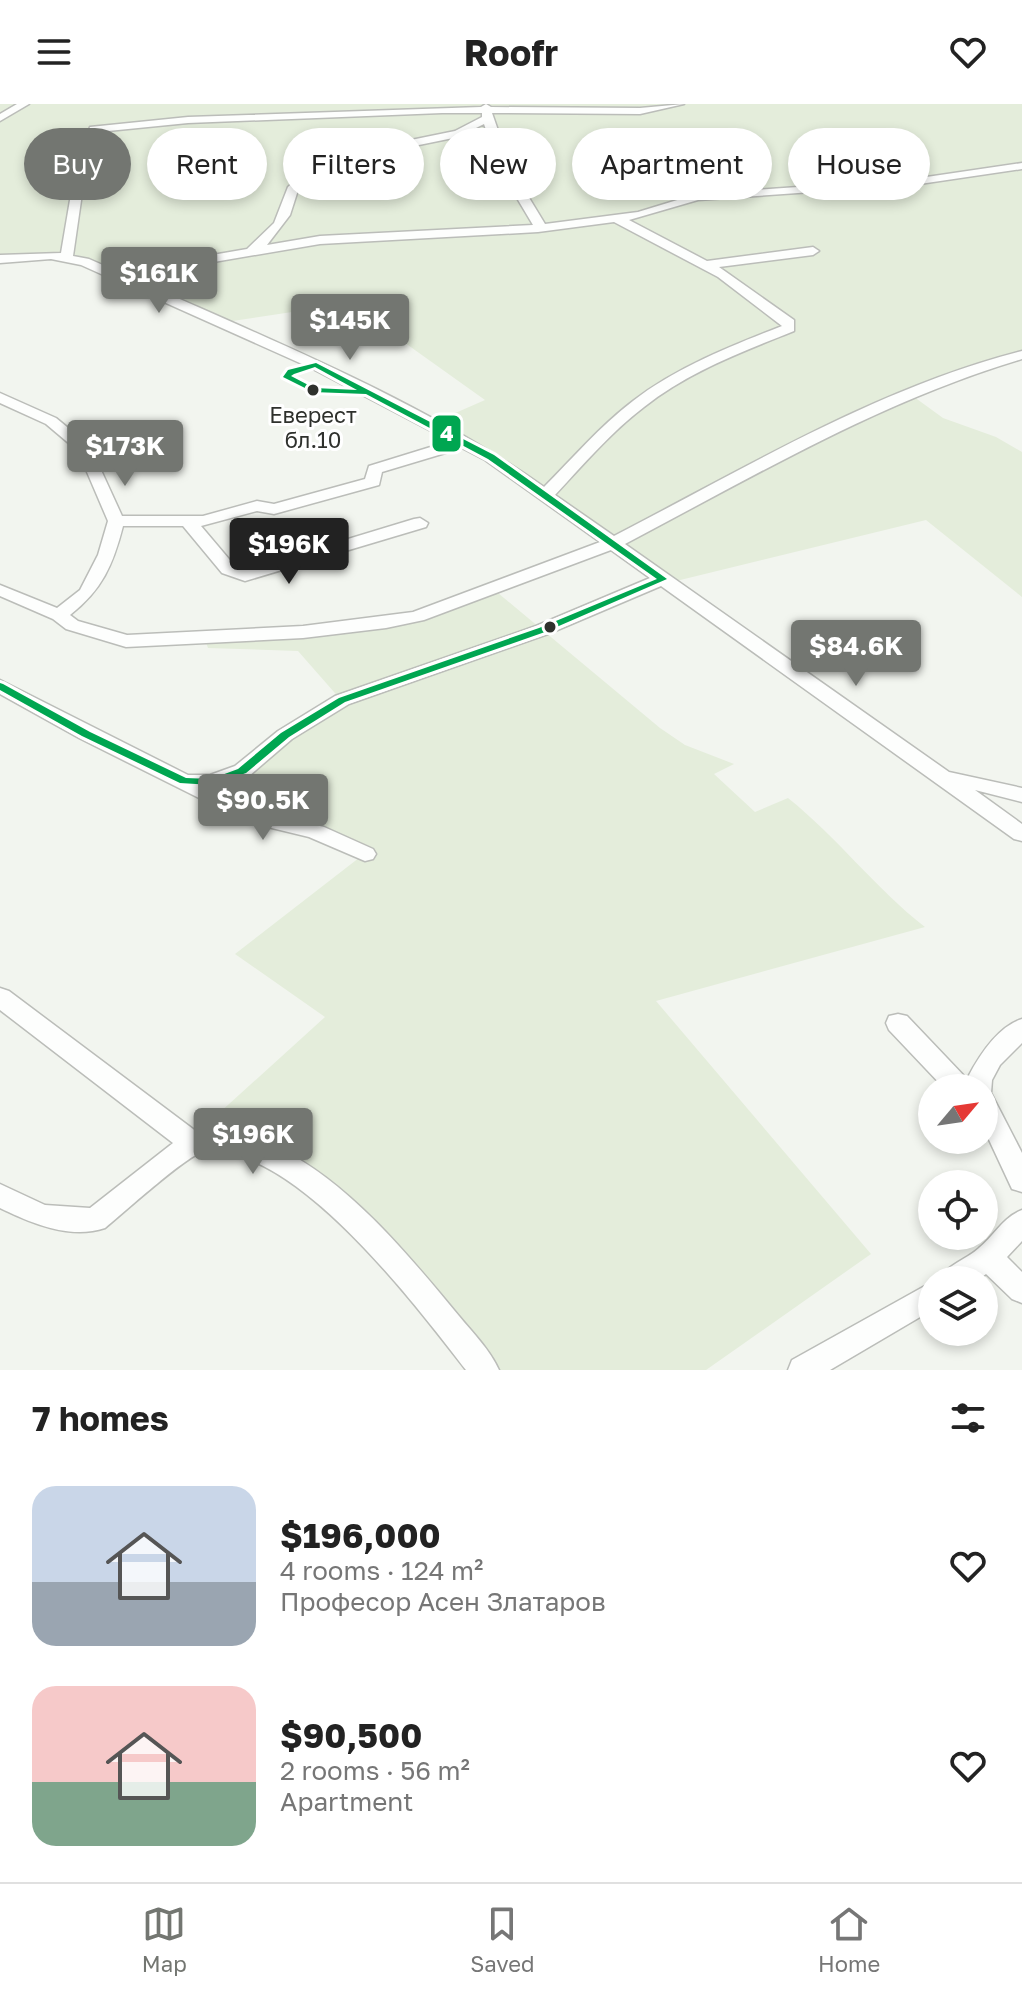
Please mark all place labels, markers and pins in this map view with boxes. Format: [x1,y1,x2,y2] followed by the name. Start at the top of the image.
[103,247,215,315] pin: $161K
[294,294,406,362] pin: $145K
[305,382,321,398] marker: Еверест бл.10
[269,401,357,453] place label: Еверест бл.10
[69,420,181,488] pin: $173K
[233,518,345,586] pin: $196K
[542,619,558,635] unlabelled marker
[791,620,921,688] pin: $84.6K
[198,774,328,842] pin: $90.5K
[197,1108,309,1176] pin: $196K

